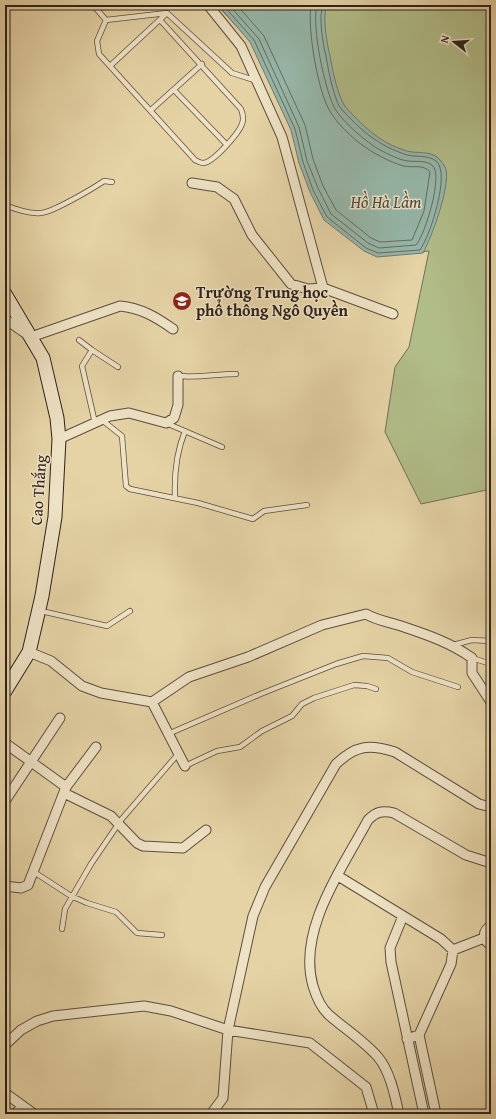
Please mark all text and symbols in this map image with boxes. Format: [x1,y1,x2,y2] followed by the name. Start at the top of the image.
[434,22,474,62] north arrow
[436,33,453,45] text: N
[350,189,422,214] water label: Hồ Hà Lầm
[196,280,349,322] place label: Trường Trung học phổ thông Ngô Quyền
[171,290,193,312] school or university icon: Trường Trung học phổ thông Ngô Quyền
[24,454,52,526] street label: Cao Thắng

